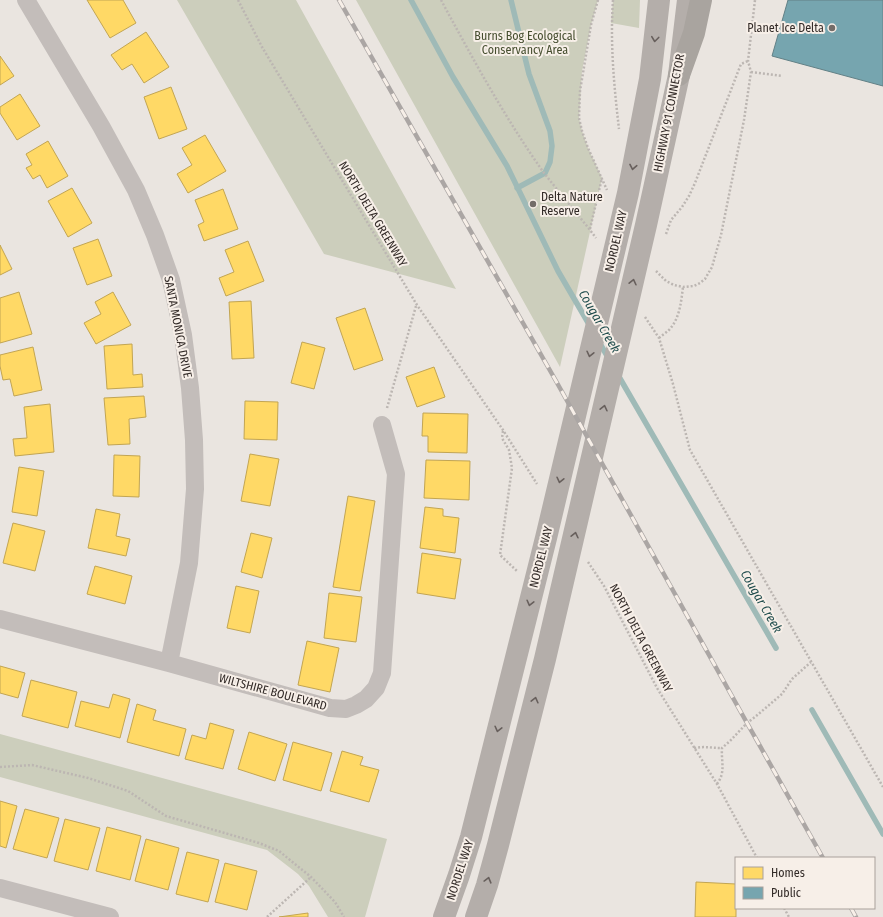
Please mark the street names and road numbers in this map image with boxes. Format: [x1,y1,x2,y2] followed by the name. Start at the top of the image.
[651,52,687,173] street label: HIGHWAY 91 CONNECTOR
[336,159,410,269] street label: NORTH DELTA GREENWAY
[602,209,630,273] street label: NORDEL WAY
[161,275,195,380] street label: SANTA MONICA DRIVE
[527,525,555,589] street label: NORDEL WAY
[607,582,675,694] street label: NORTH DELTA GREENWAY
[218,671,328,713] street label: WILTSHIRE BOULEVARD
[444,838,476,902] street label: NORDEL WAY

